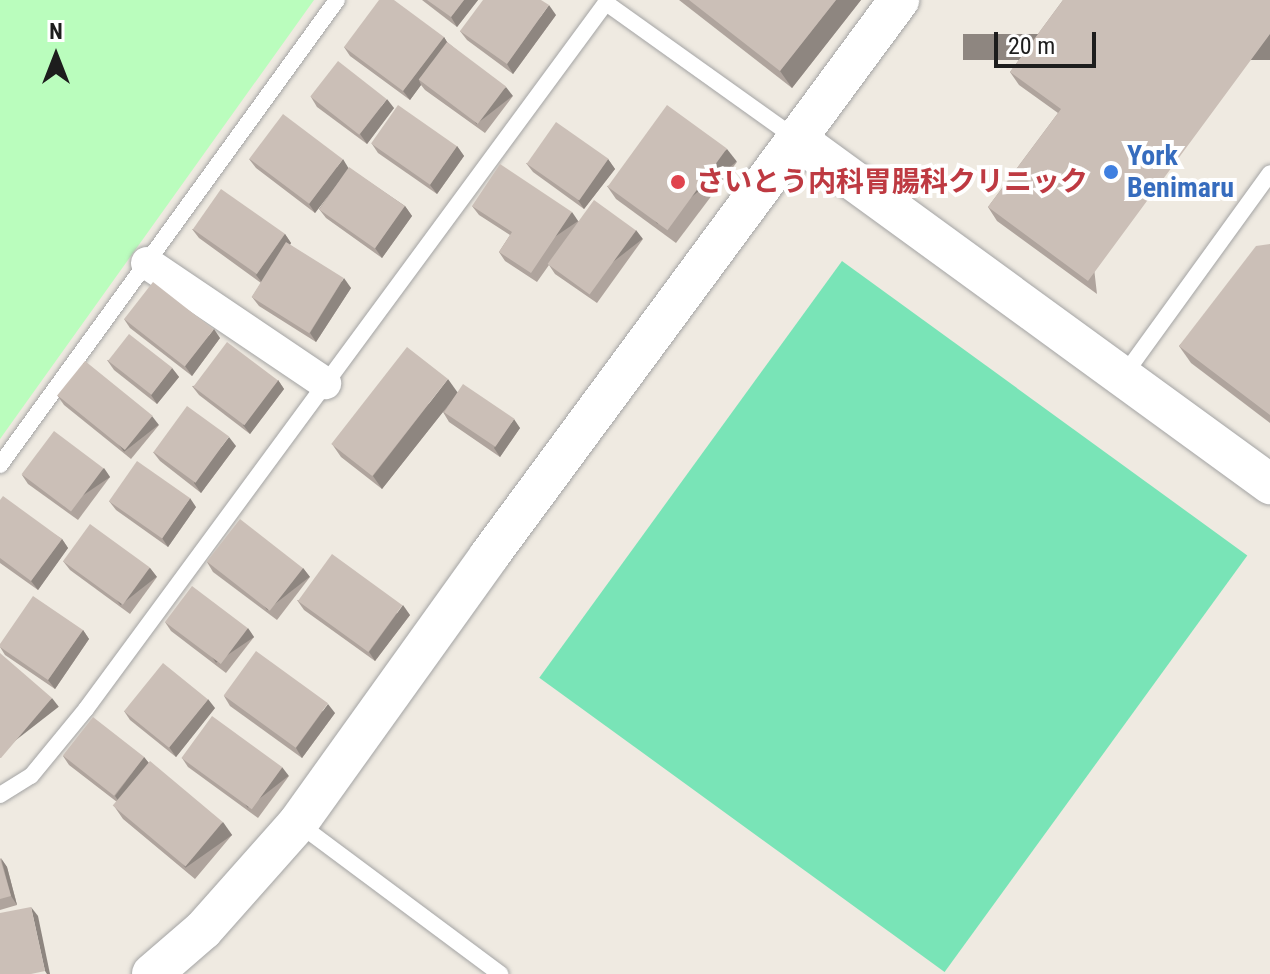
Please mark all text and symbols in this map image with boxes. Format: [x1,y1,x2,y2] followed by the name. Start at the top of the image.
[16,16,96,96] north arrow
[998,16,1100,66] scale bar
[49,19,63,44] text: N
[1008,32,1055,60] text: 20 m
[1127,139,1234,205] place label: York Benimaru
[1102,163,1120,181] marker: York Benimaru
[696,165,1088,199] place label: さいとう内科胃腸科クリニック
[667,171,689,193] marker: さいとう内科胃腸科クリニック

